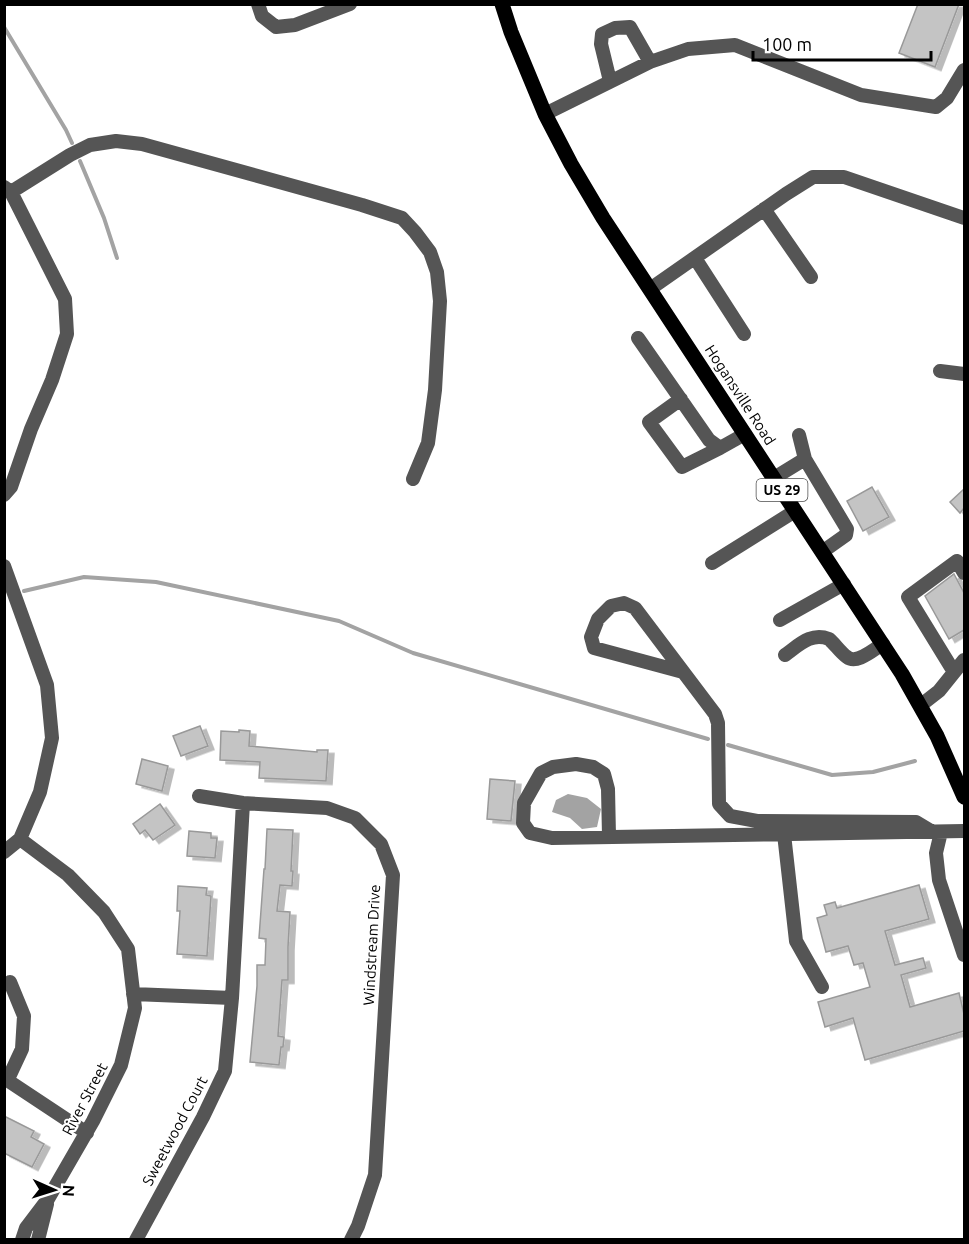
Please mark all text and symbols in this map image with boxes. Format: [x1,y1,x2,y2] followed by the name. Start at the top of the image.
[753,24,932,62] scale bar
[762,34,812,54] text: 100 m
[702,342,779,448] street label: Hogansville Road
[756,479,808,501] road number: US 29
[360,884,383,1006] street label: Windstream Drive
[58,1060,111,1138] street label: River Street
[139,1073,211,1188] street label: Sweetwood Court
[24,1160,84,1220] north arrow
[60,1184,78,1197] text: N

